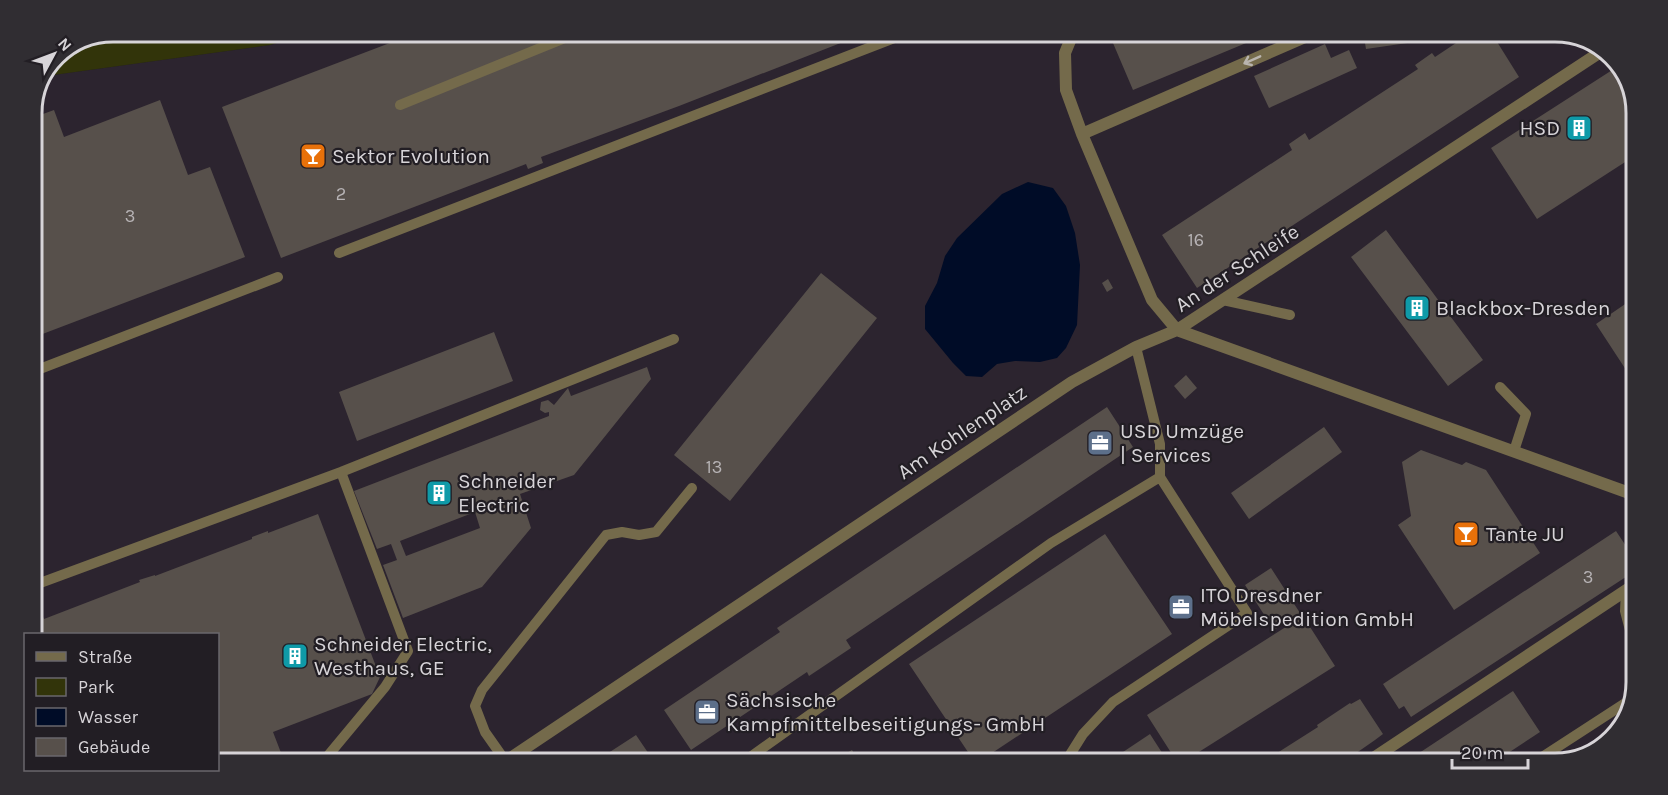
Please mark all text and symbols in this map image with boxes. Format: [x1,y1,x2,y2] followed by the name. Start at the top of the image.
[24,24,84,84] north arrow
[54,34,76,55] text: N
[1243,55,1261,66] one-way arrow
[1564,113,1594,143] building icon: HSD
[1519,116,1560,140] place label: HSD
[298,141,328,171] bar icon: Sektor Evolution
[332,144,490,168] place label: Sektor Evolution
[336,183,346,205] house number: 2
[125,205,135,227] house number: 3
[1171,219,1303,317] street label: An der Schleife
[1188,229,1204,251] house number: 16
[1402,293,1432,323] building icon: Blackbox-Dresden
[1436,296,1610,320] place label: Blackbox-Dresden
[893,380,1031,484] street label: Am Kohlenplatz
[1120,419,1244,467] place label: USD Umzüge | Services
[1085,428,1115,458] office icon: USD Umzüge | Services
[706,456,722,478] house number: 13
[458,469,555,517] place label: Schneider Electric
[424,478,454,508] building icon: Schneider Electric
[1451,519,1481,549] bar icon: Tante JU
[1486,522,1565,546] place label: Tante JU
[1583,566,1593,588] house number: 3
[1200,583,1414,631] place label: ITO Dresdner Möbelspedition GmbH
[1166,592,1196,622] office icon: ITO Dresdner Möbelspedition GmbH
[314,632,492,680] place label: Schneider Electric, Westhaus, GE
[24,633,219,771] legend
[280,641,310,671] building icon: Schneider Electric, Westhaus, GE
[78,646,132,668] text: Straße
[78,676,115,698] text: Park
[726,688,1045,736] place label: Sächsische Kampfmittelbeseitigungs- GmbH
[692,697,722,727] office icon: Sächsische Kampfmittelbeseitigungs- GmbH
[78,706,139,728] text: Wasser
[1452,732,1528,770] scale bar
[78,736,150,758] text: Gebäude
[1461,742,1503,764] text: 20 m

